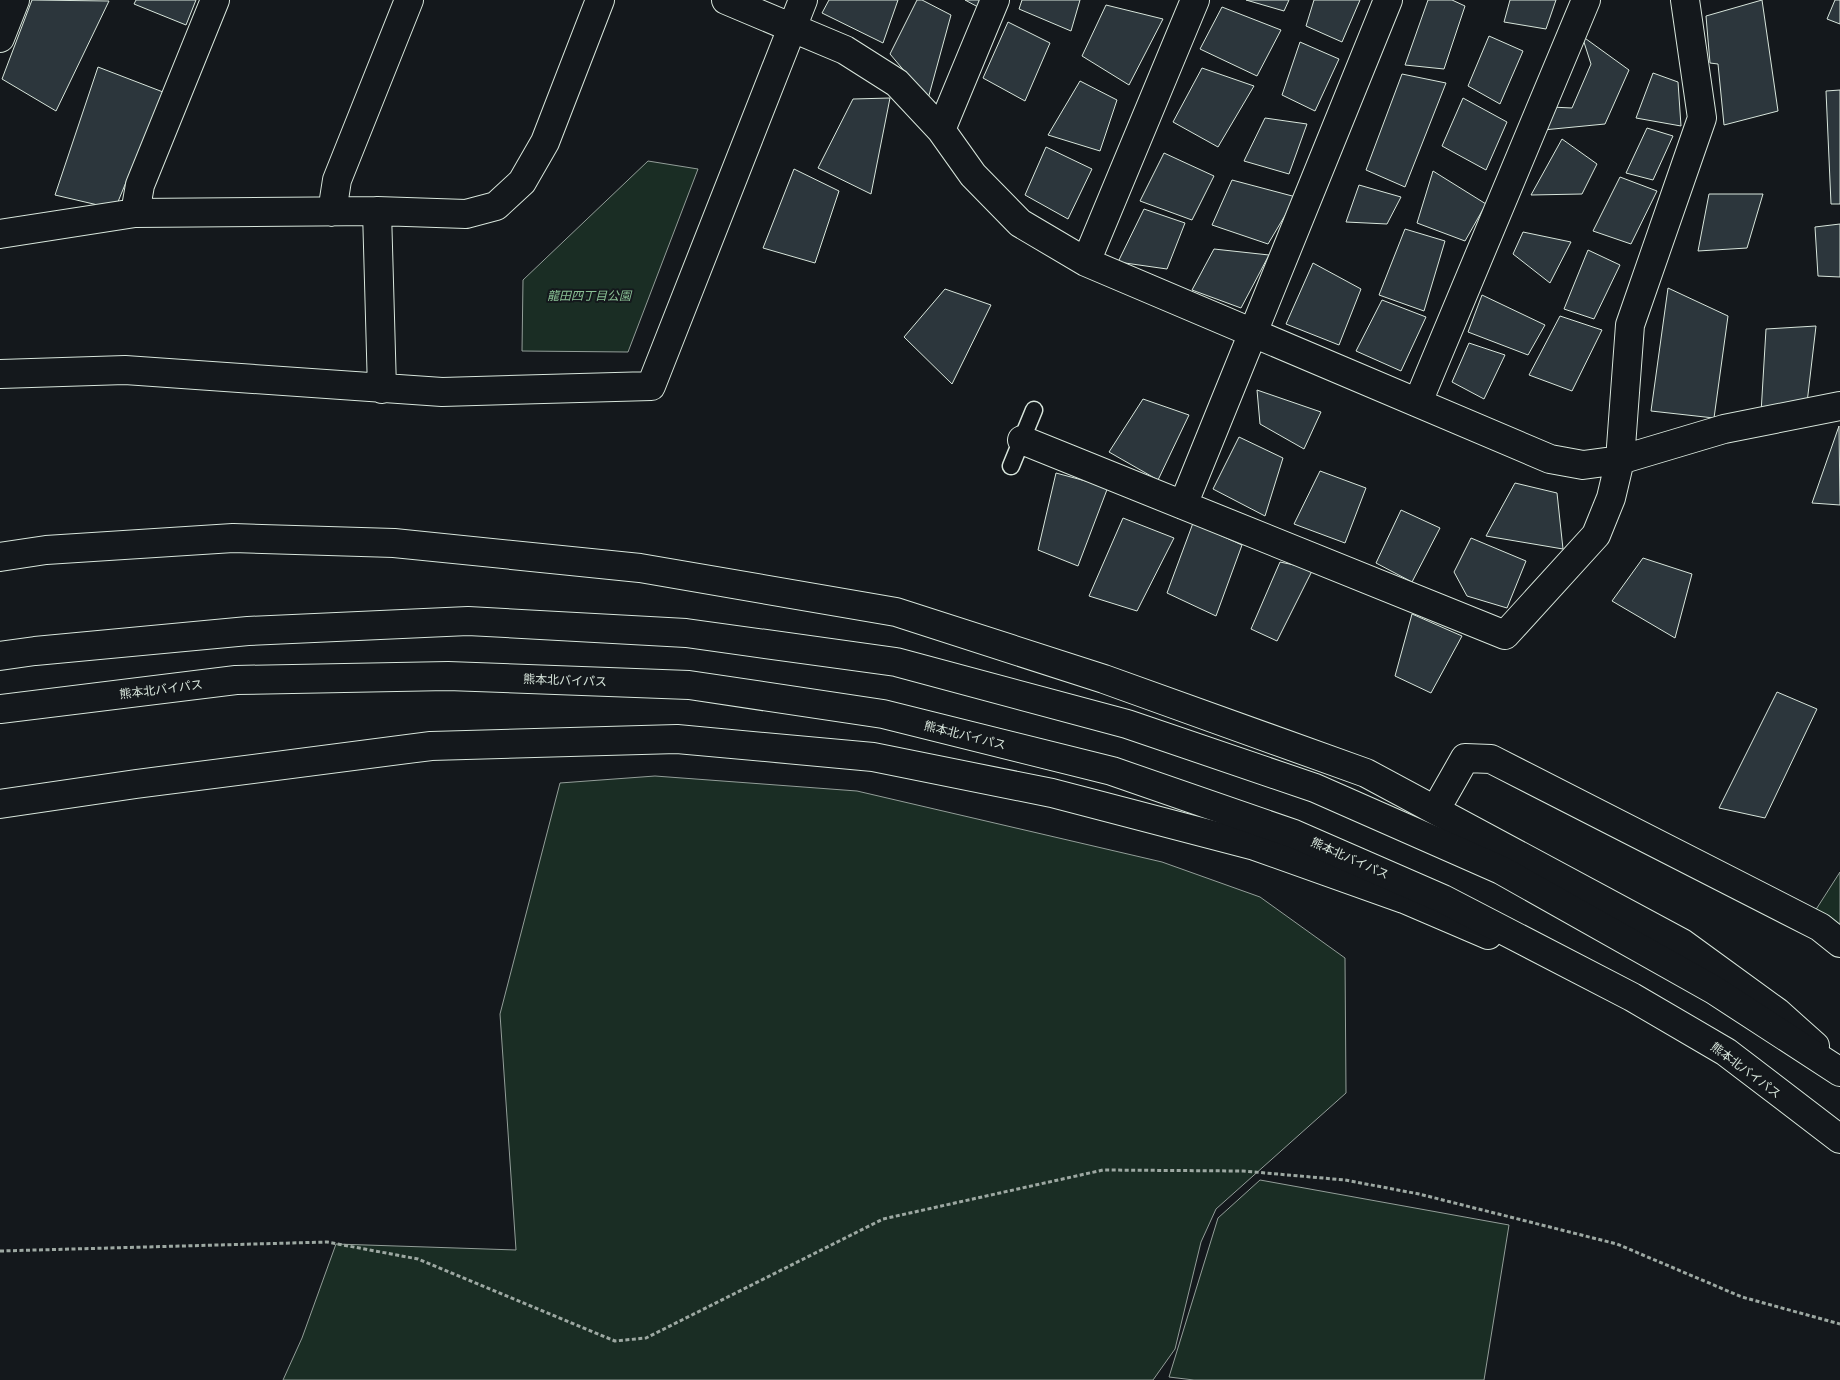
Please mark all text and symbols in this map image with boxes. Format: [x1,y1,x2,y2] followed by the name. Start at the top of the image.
[547,288,633,303] park label: 龍田四丁目公園
[523,671,607,689] street label: 熊本北バイパス
[119,676,203,702] street label: 熊本北バイパス
[923,718,1007,752] street label: 熊本北バイパス
[1309,834,1391,882] street label: 熊本北バイパス
[1708,1039,1784,1101] street label: 熊本北バイパス

